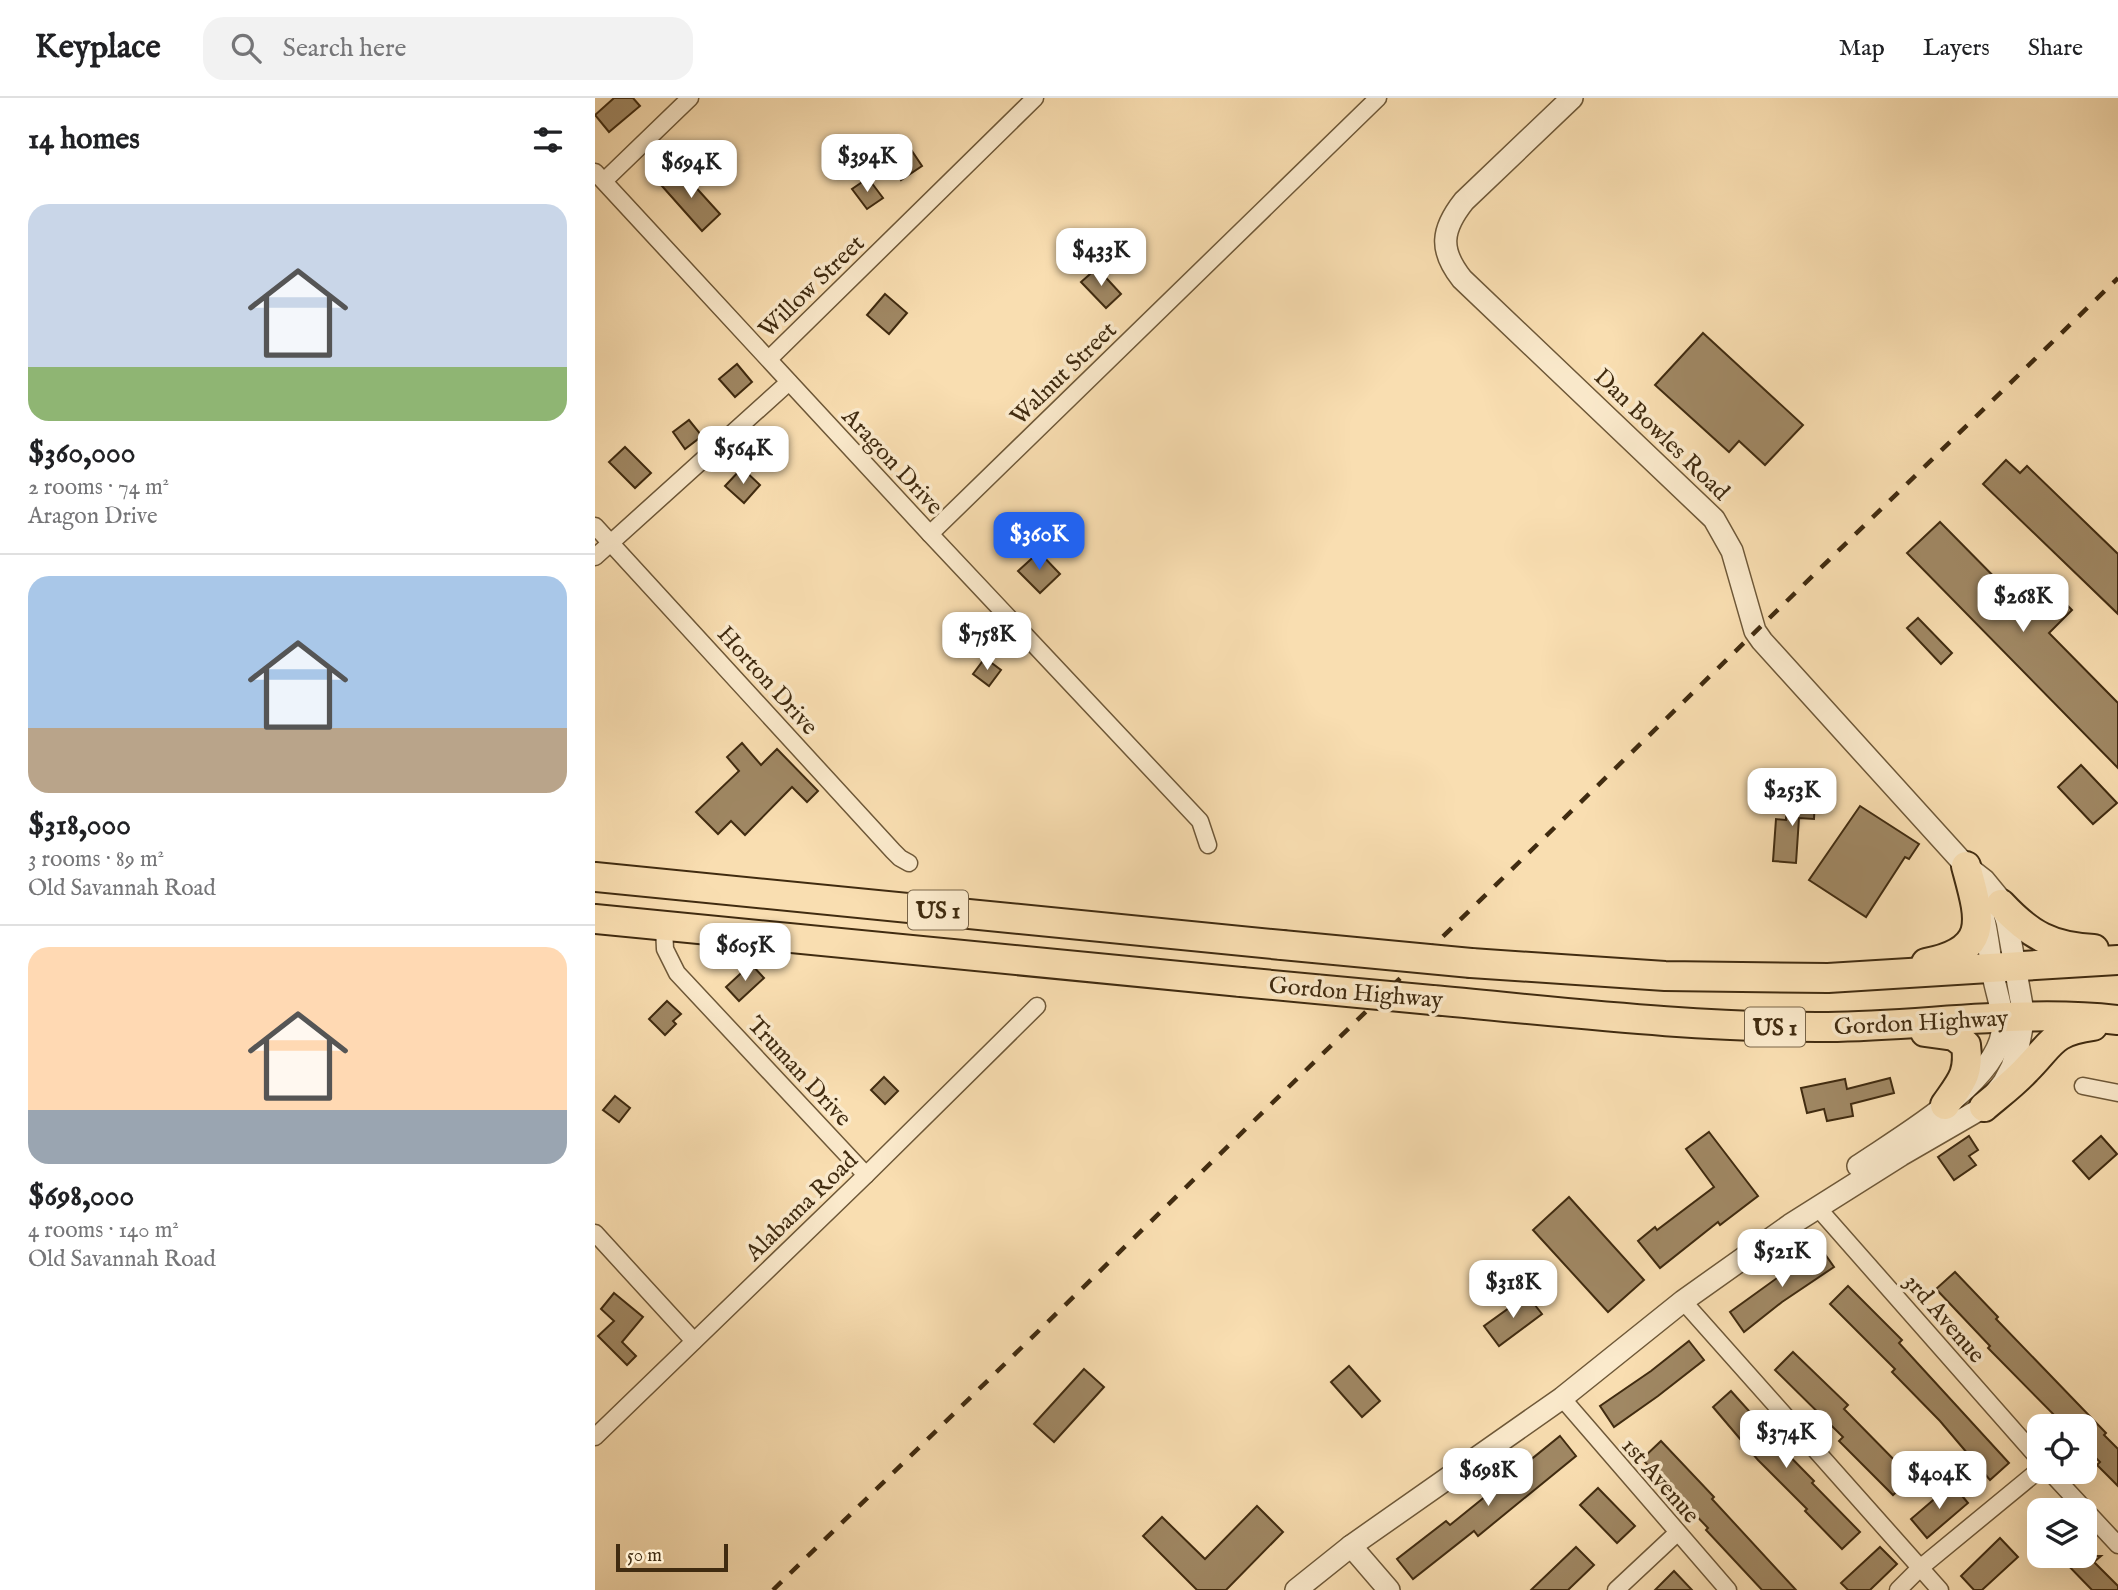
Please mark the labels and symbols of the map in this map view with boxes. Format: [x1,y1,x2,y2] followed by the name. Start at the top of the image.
[818,134,916,194] pin: $394K
[642,140,740,200] pin: $694K
[1052,228,1150,288] pin: $433K
[752,229,872,345] street label: Willow Street
[1004,316,1124,433] street label: Walnut Street
[1586,362,1736,508] street label: Dan Bowles Road
[834,401,949,522] street label: Aragon Drive
[694,426,792,486] pin: $564K
[990,512,1088,572] pin: $360K
[1974,574,2072,634] pin: $268K
[938,612,1036,672] pin: $758K
[710,620,824,742] street label: Horton Drive
[1743,768,1841,828] pin: $253K
[908,890,968,930] road number: US 1
[696,924,794,983] pin: $605K
[1268,970,1444,1017] street label: Gordon Highway
[1833,1003,2009,1044] street label: Gordon Highway
[1745,1008,1805,1046] road number: US 1
[740,1010,858,1134] street label: Truman Drive
[738,1146,865,1269] street label: Alabama Road
[1733,1230,1831,1289] pin: $521K
[1464,1260,1562,1320] pin: $318K
[1896,1268,1991,1370] street label: 3rd Avenue
[1737,1410,1835,1470] pin: $374K
[1614,1431,1706,1530] street label: 1st Avenue
[1439,1448,1537,1508] pin: $698K
[1890,1452,1988,1511] pin: $404K
[616,1541,728,1573] scale bar

